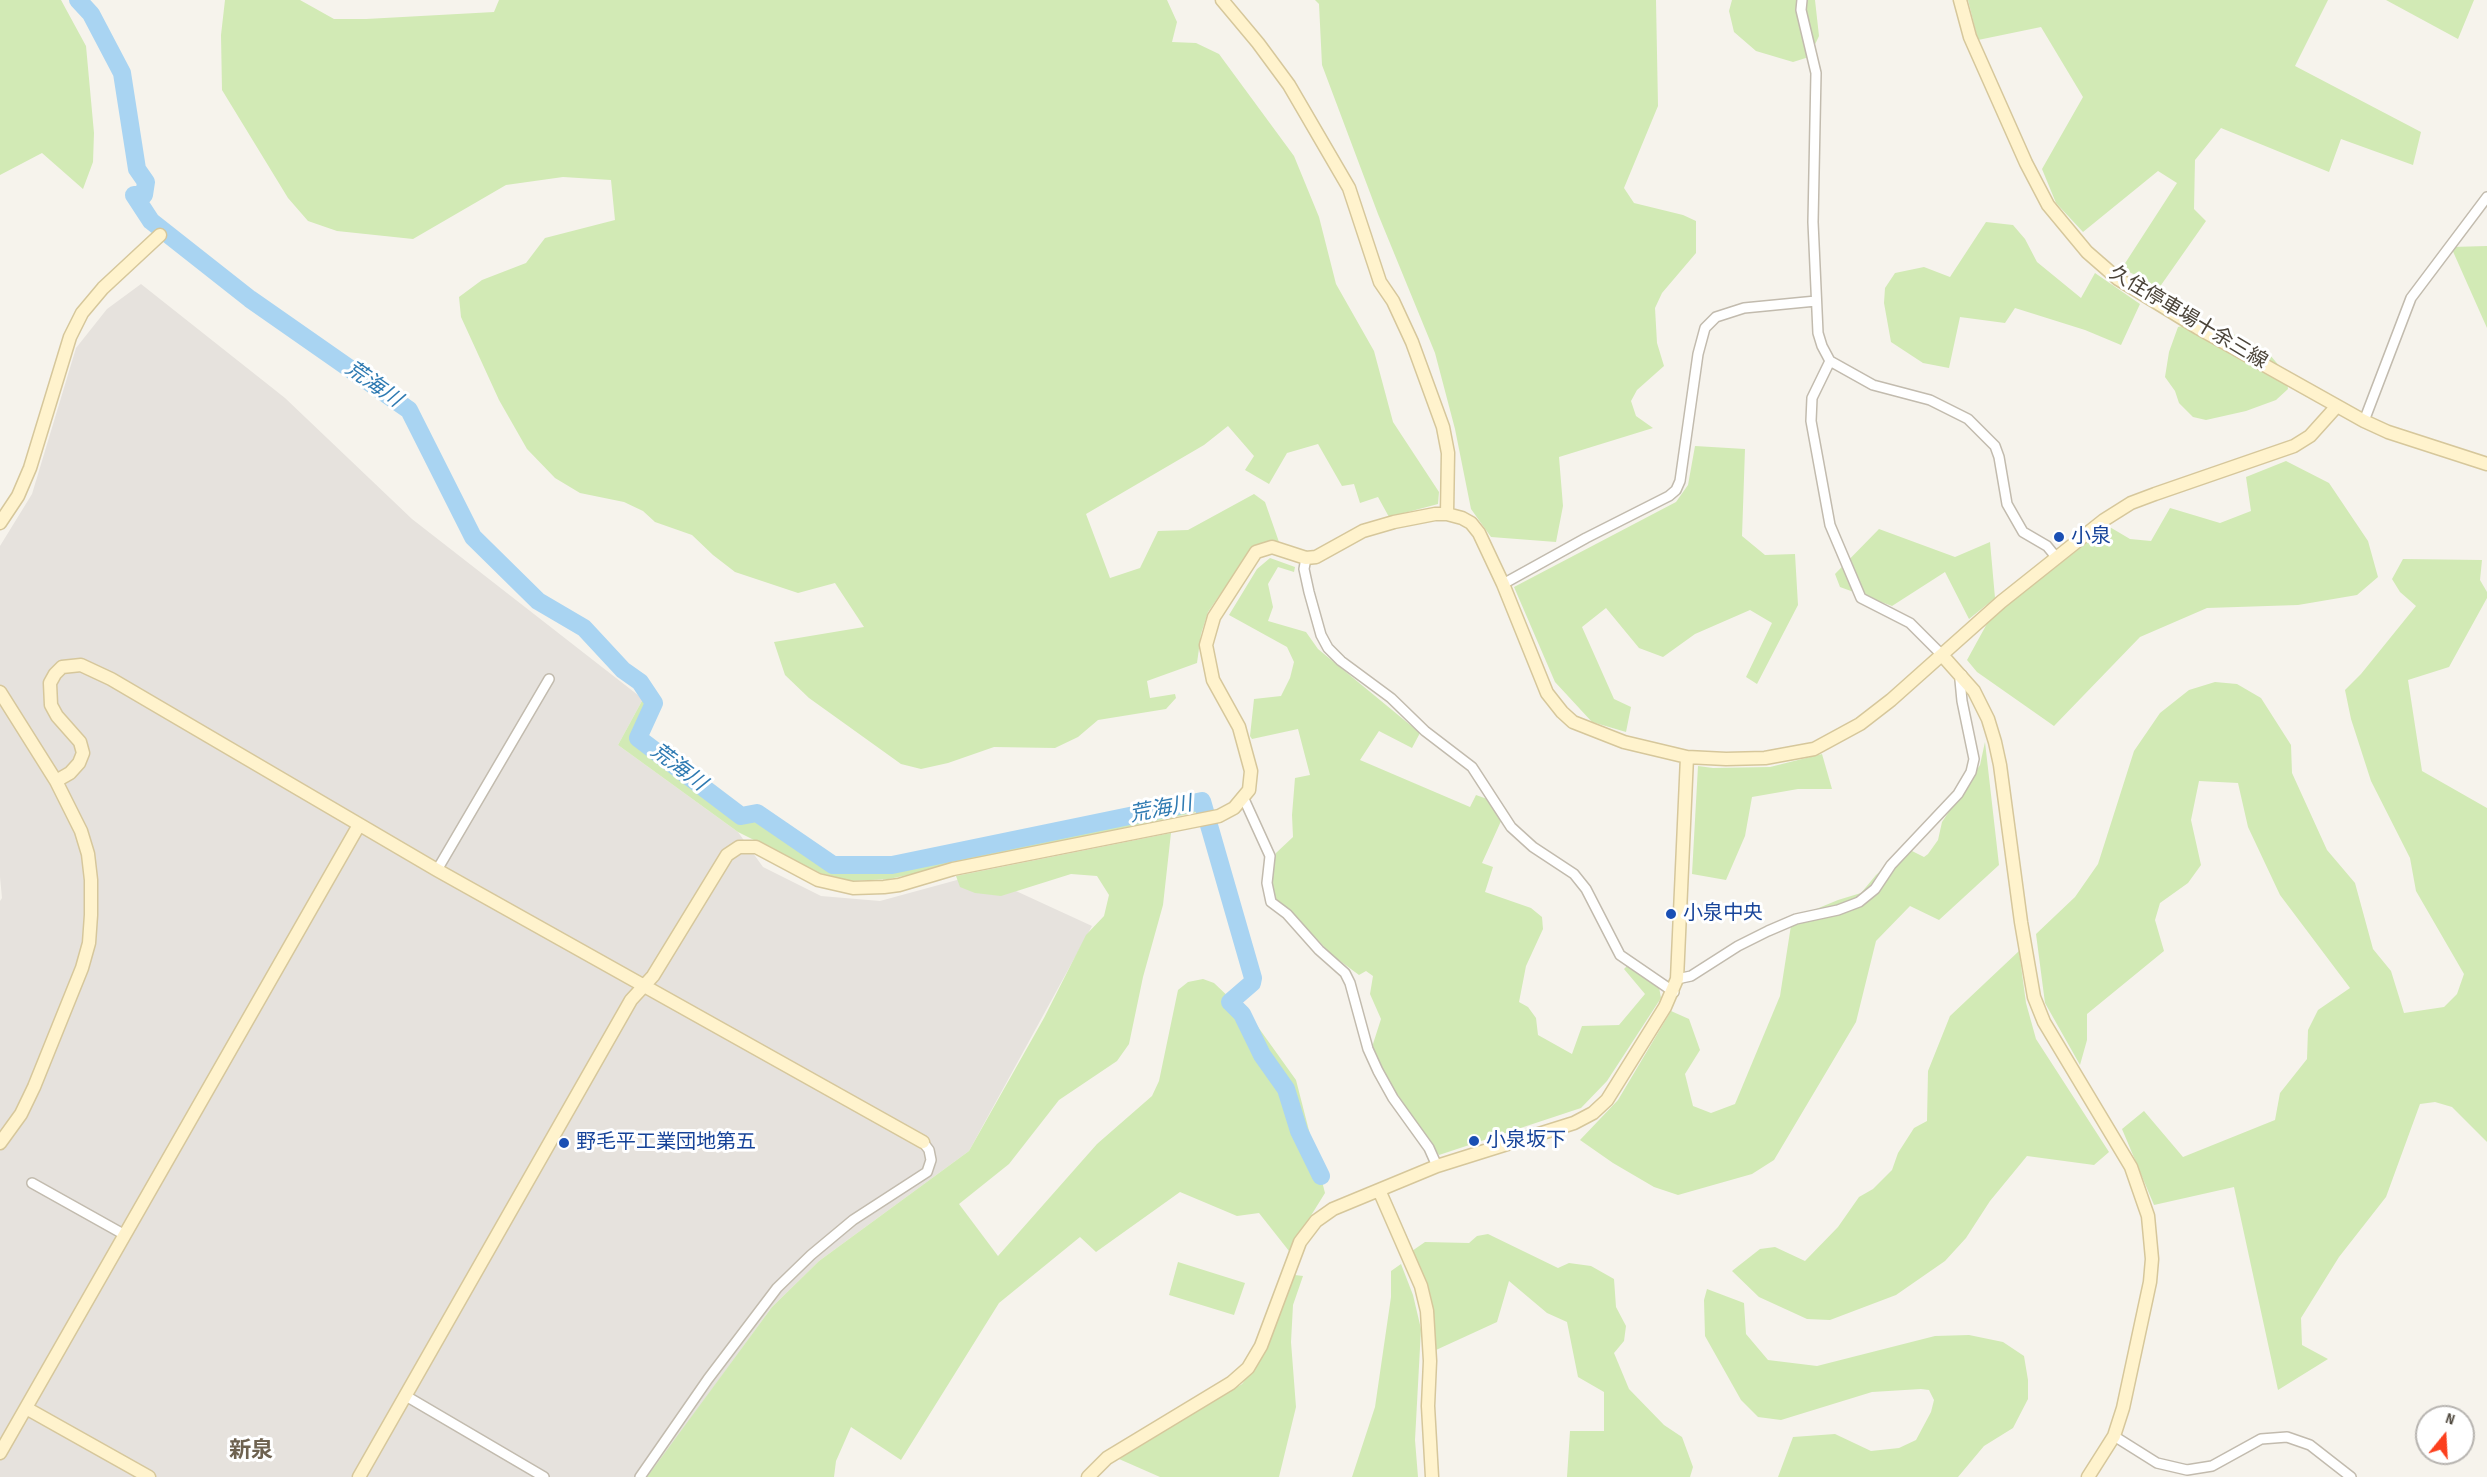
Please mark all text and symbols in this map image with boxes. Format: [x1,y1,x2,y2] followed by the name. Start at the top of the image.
[2105,261,2271,375] street label: 久住停車場十余三線
[340,357,406,413] water label: 荒海川
[2071,525,2111,549] place label: 小泉
[2052,530,2066,544] marker: 小泉
[645,739,711,797] water label: 荒海川
[1128,792,1194,828] water label: 荒海川
[1683,902,1763,926] place label: 小泉中央
[1664,907,1678,921] marker: 小泉中央
[1486,1129,1566,1153] place label: 小泉坂下
[576,1131,756,1155] place label: 野毛平工業団地第五
[1467,1134,1481,1148] marker: 小泉坂下
[557,1136,571,1150] marker: 野毛平工業団地第五
[2415,1405,2475,1465] north arrow
[2443,1409,2457,1430] text: N
[229,1438,273,1464] district label: 新泉

